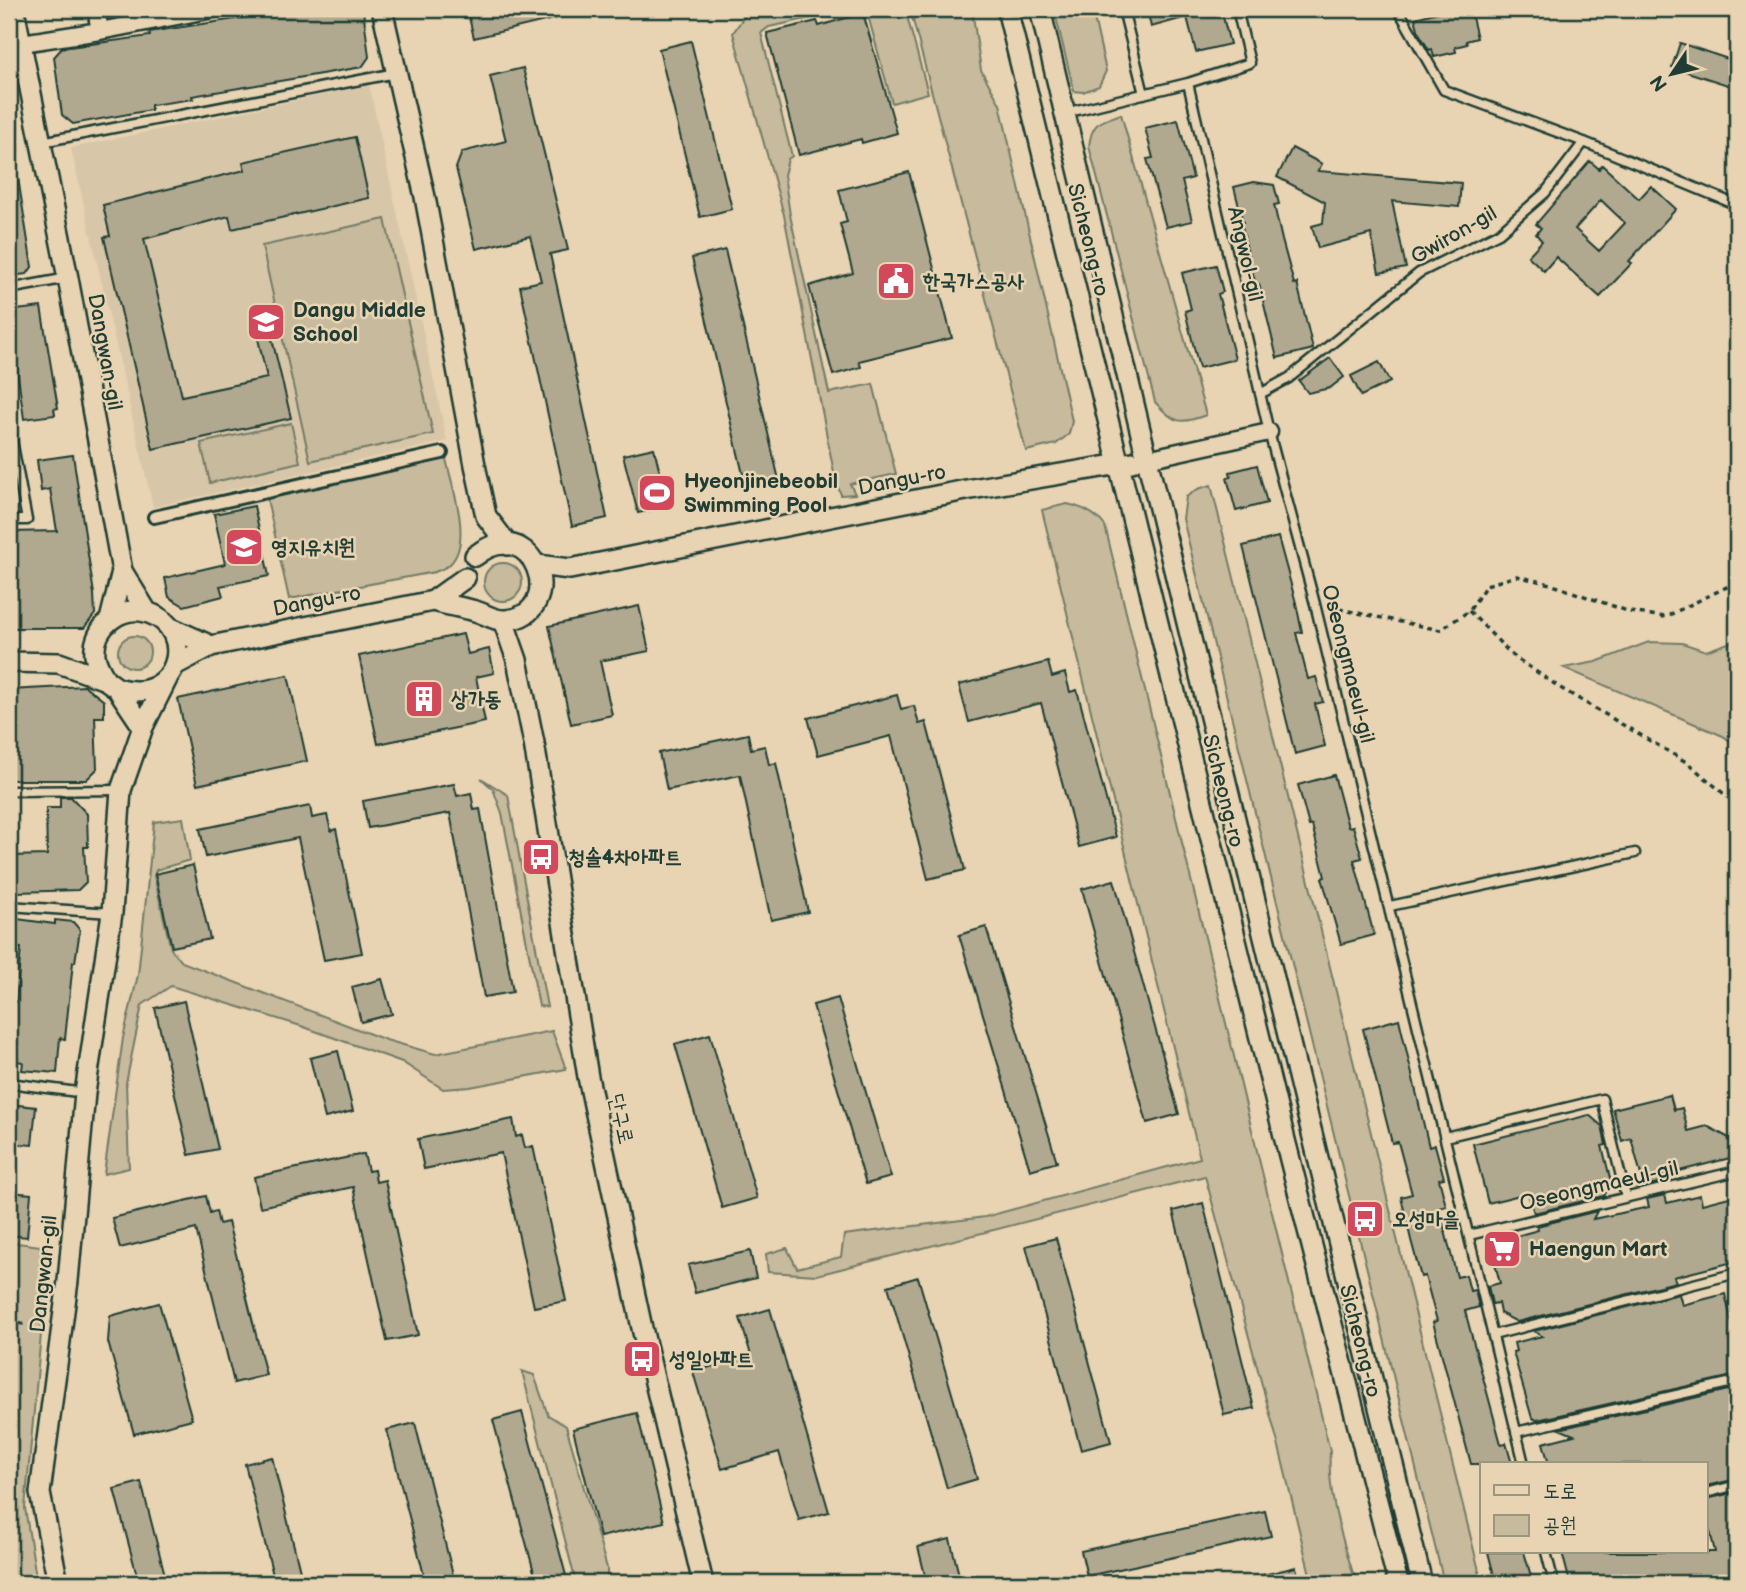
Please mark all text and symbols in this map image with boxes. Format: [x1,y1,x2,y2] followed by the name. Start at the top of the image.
[1638,38,1708,108] north arrow
[1646,70,1673,95] text: N
[1062,181,1114,299] street label: Sicheong-ro
[1407,200,1501,270] street label: Gwiron-gil
[1222,204,1268,304] street label: Angwol-gil
[875,260,917,302] public building icon: 한국가스공사
[922,269,1024,294] place label: 한국가스공사
[82,292,128,412] street label: Dangwan-gil
[293,298,426,347] place label: Dangu Middle School
[245,301,287,343] school or university icon: Dangu Middle School
[856,459,948,501] street label: Dangu-ro
[684,469,838,518] place label: Hyeonjinebeobil Swimming Pool
[636,472,678,514] sports icon: Hyeonjinebeobil Swimming Pool
[223,526,265,568] school or university icon: 영지유치원
[271,535,356,560] place label: 영지유치원
[271,580,363,622] street label: Dangu-ro
[1316,582,1380,746] street label: Oseongmaeul-gil
[403,678,445,720] building icon: 상가동
[451,687,502,712] place label: 상가동
[1197,732,1249,850] street label: Sicheong-ro
[520,836,562,878] bus stop icon: 청솔4차아파트
[568,845,682,870] place label: 청솔4차아파트
[603,1091,639,1147] street label: 단구로
[1517,1156,1681,1216] street label: Oseongmaeul-gil
[1344,1198,1386,1240] bus stop icon: 오성마을
[1392,1207,1460,1232] place label: 오성마을
[25,1214,63,1334] street label: Dangwan-gil
[1481,1228,1523,1270] supermarket icon: Haengun Mart
[1529,1237,1667,1262] place label: Haengun Mart
[1334,1282,1386,1400] street label: Sicheong-ro
[621,1338,663,1380] bus stop icon: 성일아파트
[669,1347,754,1372] place label: 성일아파트
[1480,1462,1708,1554] legend
[1543,1479,1577,1504] text: 도로
[1543,1513,1577,1538] text: 공원

